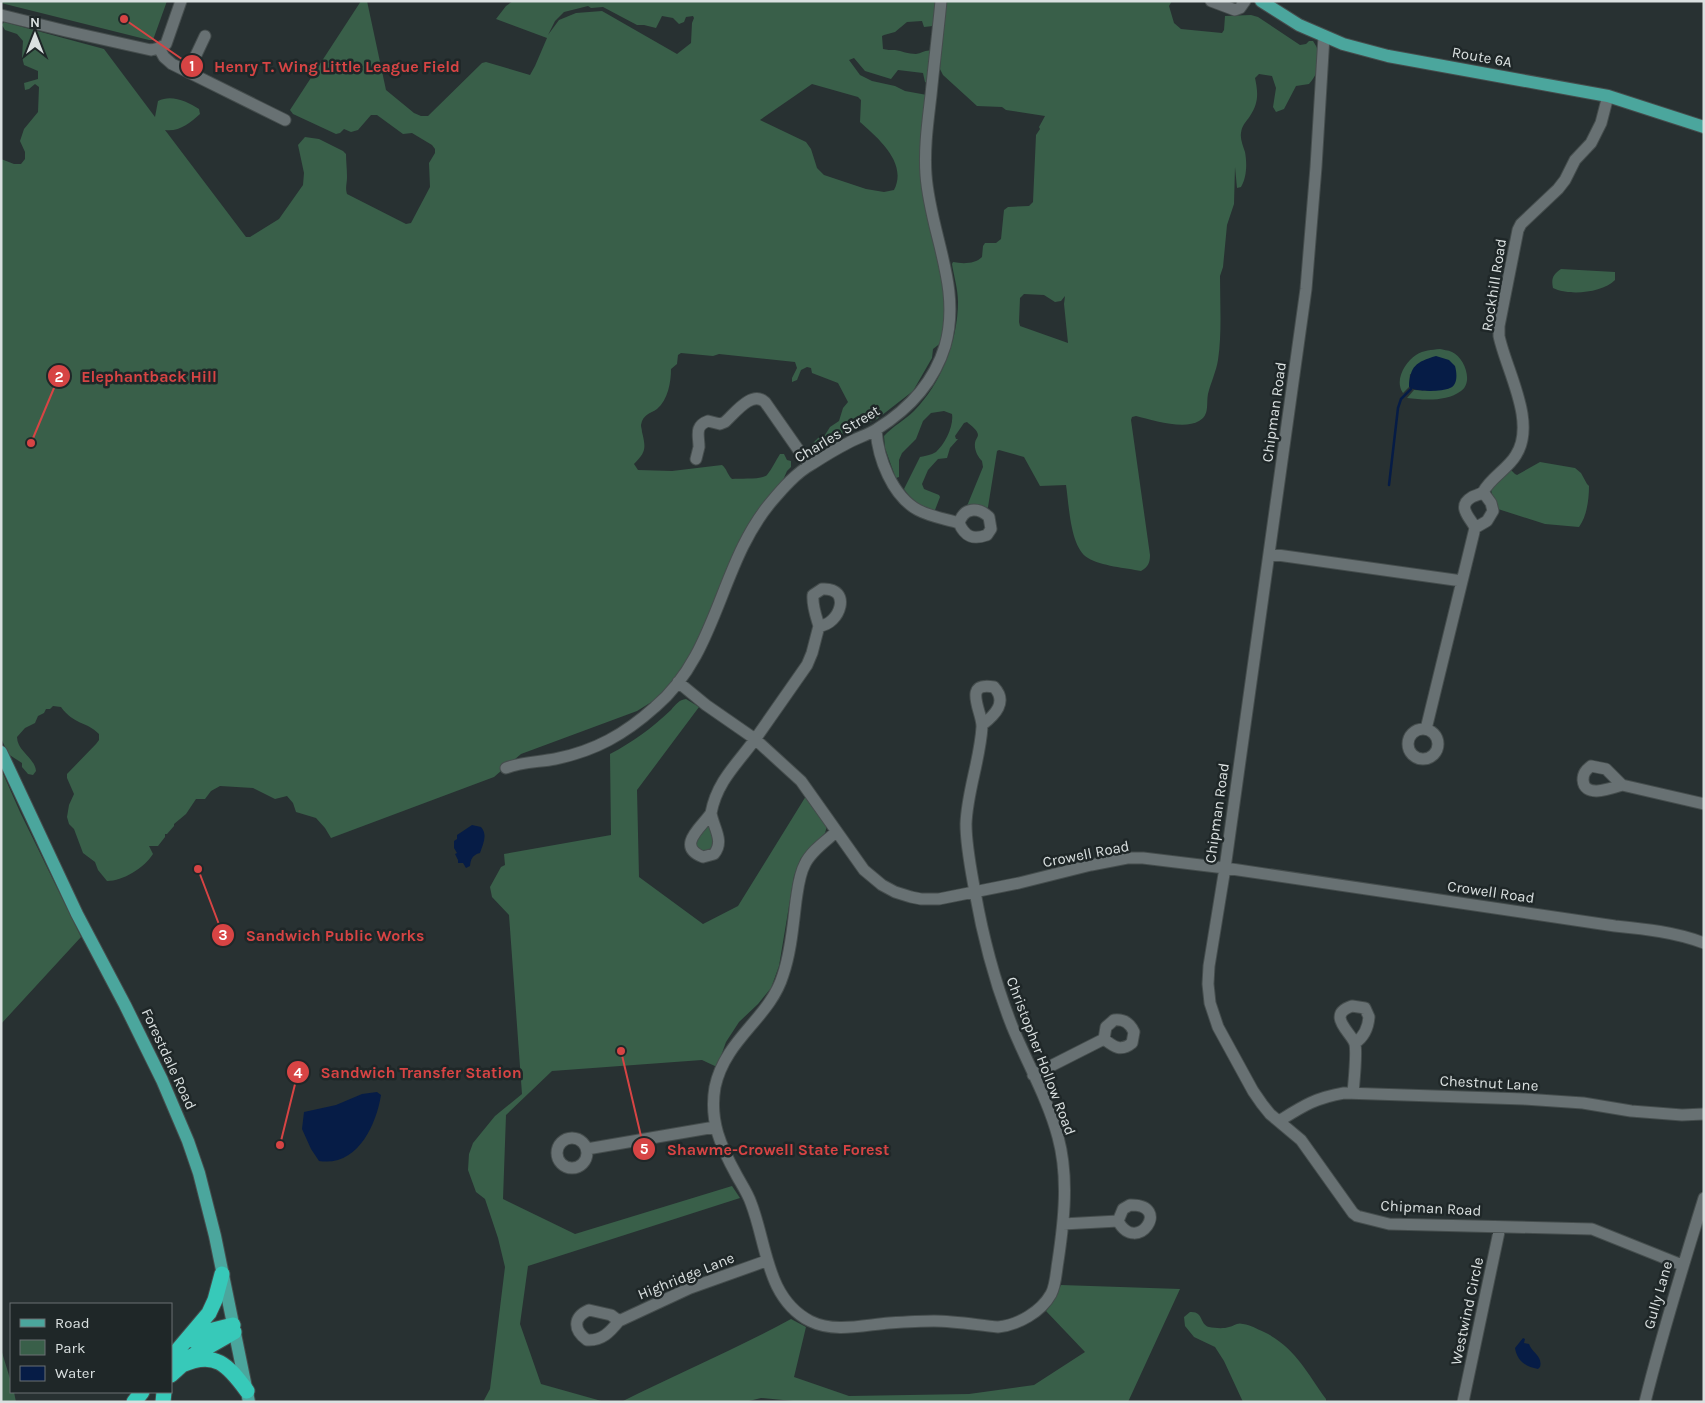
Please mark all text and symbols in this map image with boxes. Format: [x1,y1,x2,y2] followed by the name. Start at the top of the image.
[10,10,60,60] north arrow
[30,14,40,31] text: N
[1451,43,1514,71] street label: Route 6A
[179,51,470,82] callout: Henry T. Wing Little League Field
[189,57,195,75] text: 1
[214,57,460,76] text: Henry T. Wing Little League Field
[1478,237,1510,333] street label: Rockhill Road
[46,361,227,392] callout: Elephantback Hill
[1258,361,1290,463] street label: Chipman Road
[81,367,217,386] text: Elephantback Hill
[54,368,64,386] text: 2
[791,401,883,467] street label: Charles Street
[1201,762,1233,864] street label: Chipman Road
[1041,837,1131,871] street label: Crowell Road
[1446,877,1536,907] street label: Crowell Road
[210,919,434,950] callout: Sandwich Public Works
[218,926,228,944] text: 3
[246,926,424,945] text: Sandwich Public Works
[1002,974,1080,1138] street label: Christopher Hollow Road
[138,1006,200,1112] street label: Forestdale Road
[285,1057,531,1088] callout: Sandwich Transfer Station
[320,1063,522,1082] text: Sandwich Transfer Station
[294,1064,303,1082] text: 4
[1439,1071,1539,1095] street label: Chestnut Lane
[632,1134,900,1165] callout: Shawme-Crowell State Forest
[640,1140,649,1158] text: 5
[667,1140,889,1159] text: Shawme-Crowell State Forest
[1380,1196,1482,1220] street label: Chipman Road
[635,1248,737,1304] street label: Highridge Lane
[1447,1255,1487,1367] street label: Westwind Circle
[1640,1259,1676,1331] street label: Gully Lane
[10,1303,172,1393] legend
[55,1314,90,1332] text: Road
[55,1339,85,1357] text: Park
[55,1364,96,1382] text: Water

